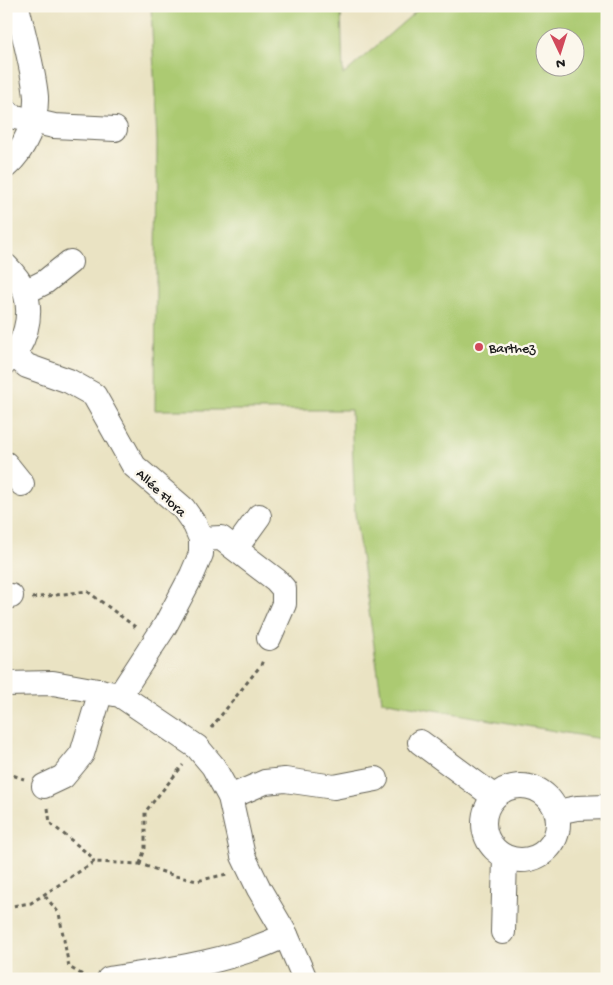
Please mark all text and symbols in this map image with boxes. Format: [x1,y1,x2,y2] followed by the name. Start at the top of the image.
[536,28,586,78] north arrow
[556,54,566,71] text: N
[473,341,485,353] marker: Barthez
[488,341,536,358] place label: Barthez
[132,466,190,522] street label: Allée Flora

